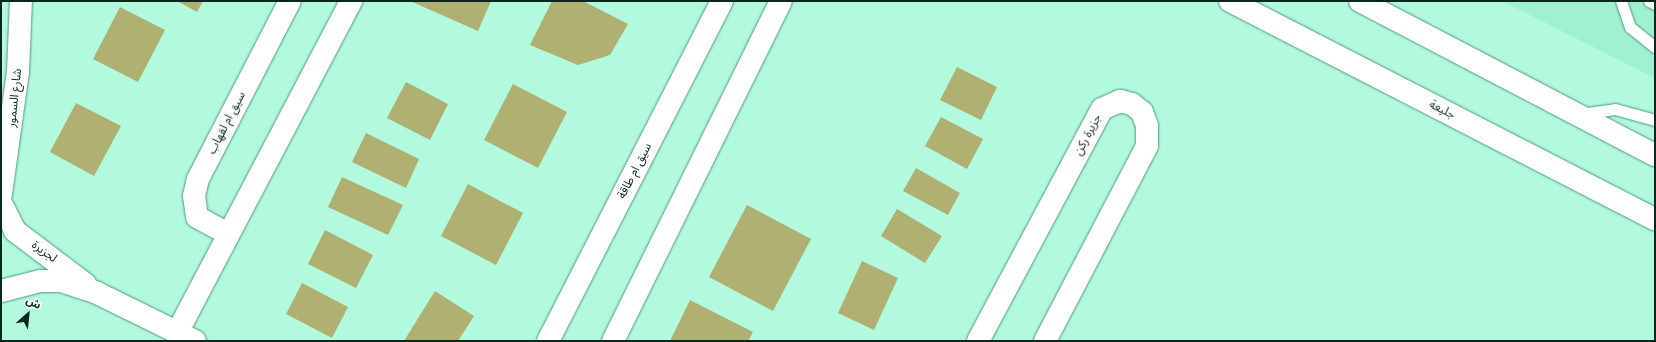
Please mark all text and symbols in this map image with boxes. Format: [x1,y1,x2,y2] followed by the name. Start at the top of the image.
[5,68,25,128] street label: شارع السمور
[205,89,249,157] street label: سيق ام لقهاب
[1427,97,1457,123] street label: جليعة
[1071,112,1105,158] street label: جزيرة ركن
[615,141,655,201] street label: سيق ام طاقة
[28,238,60,266] street label: لجزيرة
[8,294,48,334] north arrow
[24,294,43,312] text: ش

